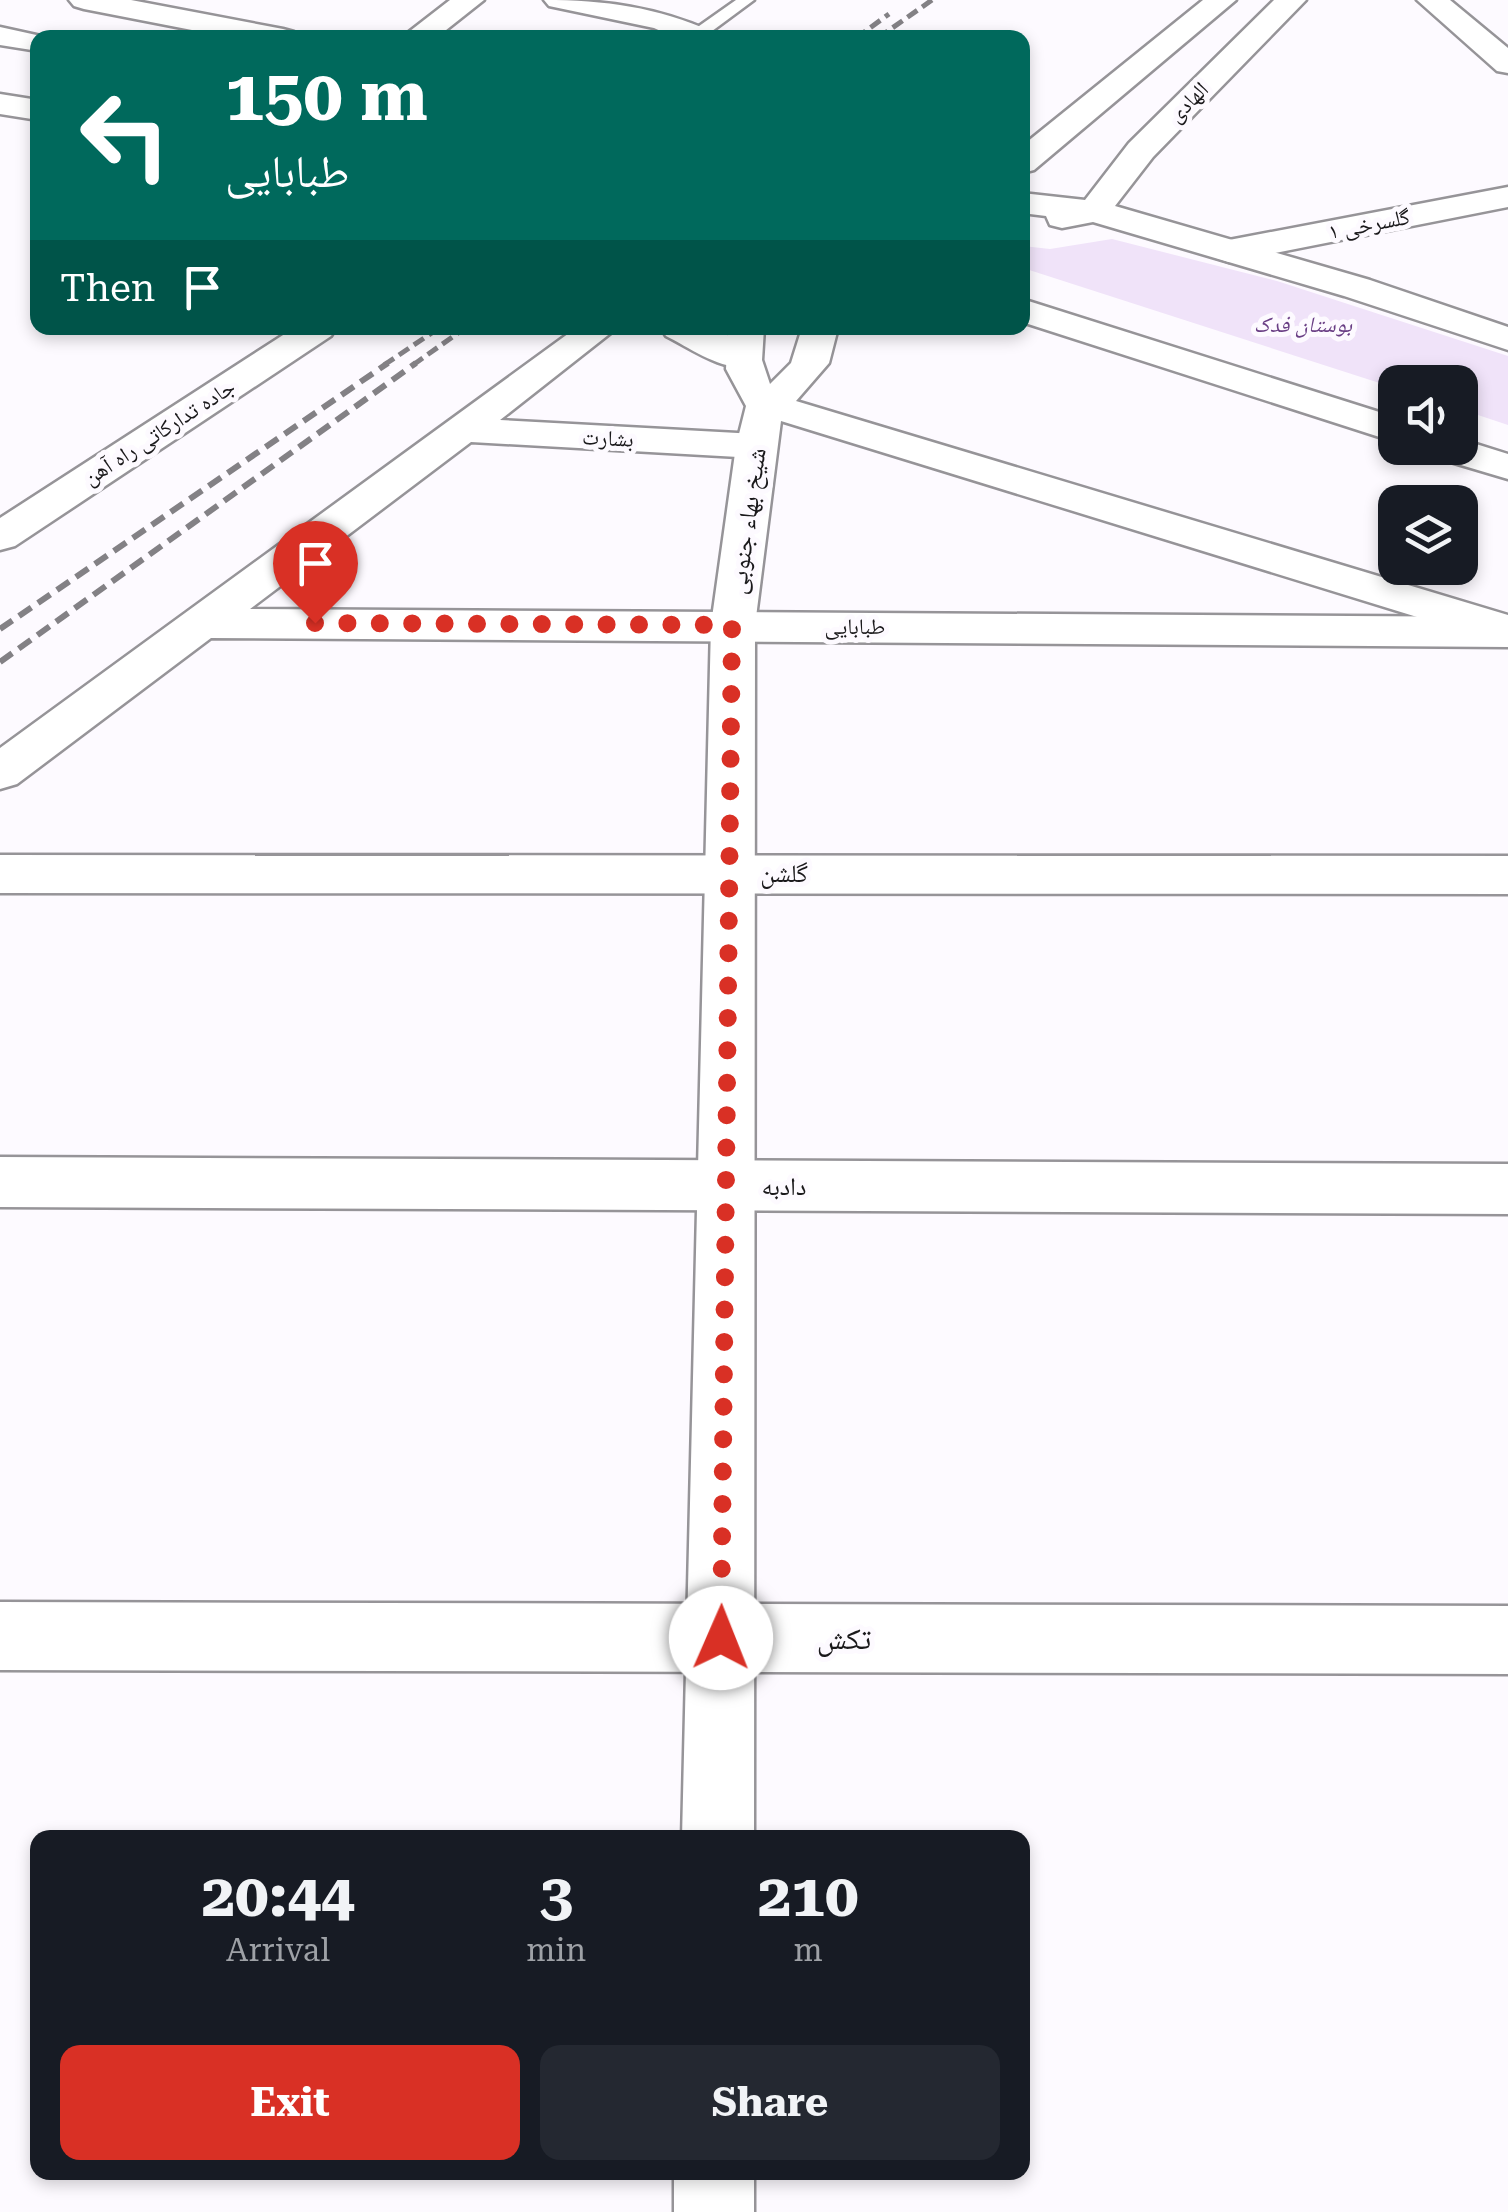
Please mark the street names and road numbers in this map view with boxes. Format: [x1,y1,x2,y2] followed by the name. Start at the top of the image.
[1163,77,1214,128] street label: الهادی
[1326,204,1412,245] street label: گلسرخی ۱
[79,374,240,491] street label: جاده تدارکاتی راه آهن
[582,424,634,452] street label: بشارت
[722,446,773,596] street label: شیخ بهاء جنوبی
[825,614,885,640] street label: طبابایی
[760,859,808,889] street label: گلشن
[762,1172,806,1201] street label: دادبه
[817,1621,871,1657] street label: تکش

